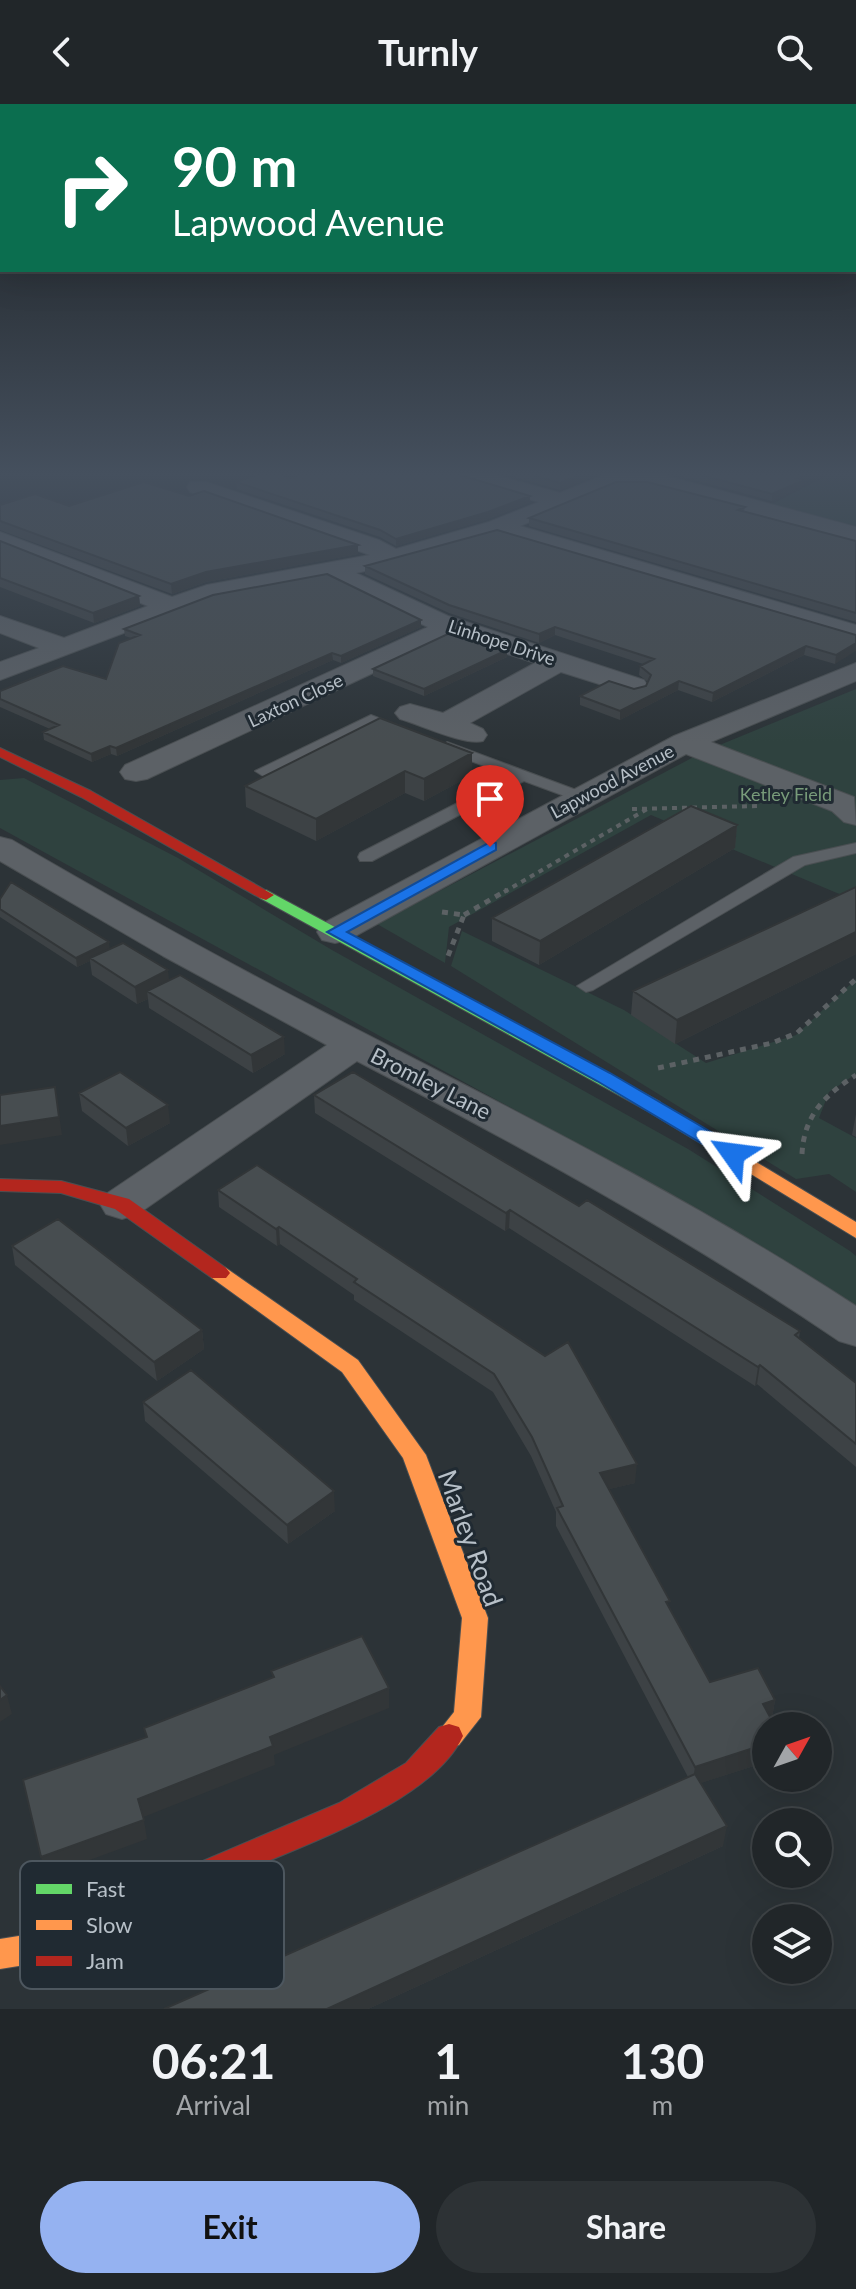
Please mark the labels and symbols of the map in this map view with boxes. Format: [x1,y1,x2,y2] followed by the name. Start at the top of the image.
[446,614,558,670] street label: Linhope Drive
[244,668,346,732] street label: Laxton Close
[547,739,677,823] street label: Lapwood Avenue
[456,765,524,847] pin
[740,783,832,805] park label: Ketley Field
[366,1041,496,1125] street label: Bromley Lane
[691,1112,775,1196] position arrow
[432,1465,510,1611] street label: Marley Road
[752,1712,832,1792] north arrow
[20,1861,284,1989] legend
[86,1875,125,1902] text: Fast
[86,1911,133,1938] text: Slow
[86,1947,124,1974] text: Jam

